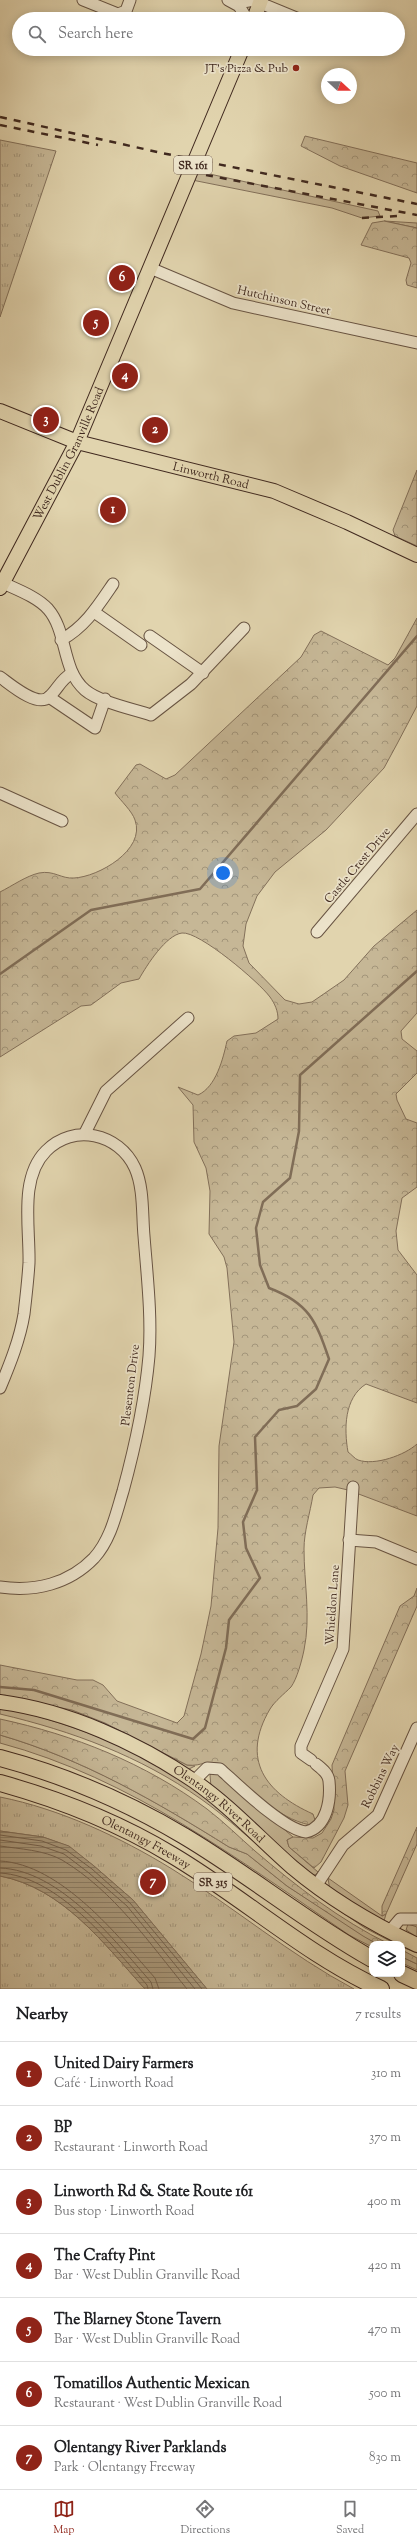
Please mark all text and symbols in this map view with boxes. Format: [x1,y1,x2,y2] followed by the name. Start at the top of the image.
[12,12,405,56] search box
[26,23,48,45] icon: search
[58,24,133,45] text: Search here
[204,60,288,78] place label: JT's Pizza & Pub
[291,63,301,73] marker: JT's Pizza & Pub
[321,68,357,104] north arrow
[174,156,212,174] road number: SR 161
[109,263,135,293] pin: 6
[235,281,332,320] street label: Hutchinson Street
[83,308,109,338] pin: 5
[112,361,138,391] pin: 4
[29,384,109,524] street label: West Dublin Granville Road
[33,405,59,435] pin: 3
[142,415,168,445] pin: 2
[171,458,251,494] street label: Linworth Road
[100,495,126,525] pin: 1
[320,823,395,908] street label: Castle Crest Drive
[213,863,233,883] your location
[117,1343,145,1427] street label: Plesenton Drive
[321,1564,345,1646] street label: Whieldon Lane
[358,1741,404,1812] street label: Robbins Way
[169,1761,269,1848] street label: Olentangy River Road
[98,1812,194,1874] street label: Olentangy Freeway
[140,1867,166,1897] pin: 7
[194,1873,232,1891] road number: SR 315
[369,1941,405,1977] map controls
[369,1941,405,1977] button: layers
[16,2003,68,2027] text: Nearby
[355,2006,401,2024] text: 7 results
[54,2054,194,2075] text: United Dairy Farmers
[27,2065,31,2083] text: 1
[371,2065,401,2083] text: 310 m
[54,2075,174,2093] text: Café · Linworth Road
[54,2118,72,2139] text: BP
[26,2129,32,2147] text: 2
[369,2129,401,2147] text: 370 m
[54,2139,208,2157] text: Restaurant · Linworth Road
[54,2182,253,2203] text: Linworth Rd & State Route 161
[26,2193,32,2211] text: 3
[367,2193,401,2211] text: 400 m
[54,2203,194,2221] text: Bus stop · Linworth Road
[54,2246,155,2267] text: The Crafty Pint
[26,2257,32,2275] text: 4
[368,2257,401,2275] text: 420 m
[54,2267,240,2285] text: Bar · West Dublin Granville Road
[54,2310,221,2331] text: The Blarney Stone Tavern
[27,2321,31,2339] text: 5
[368,2321,401,2339] text: 470 m
[54,2331,240,2349] text: Bar · West Dublin Granville Road
[54,2374,250,2395] text: Tomatillos Authentic Mexican
[26,2385,32,2403] text: 6
[369,2385,401,2403] text: 500 m
[54,2395,282,2413] text: Restaurant · West Dublin Granville Road
[54,2438,226,2459] text: Olentangy River Parklands
[26,2449,32,2467] text: 7
[369,2449,401,2467] text: 830 m
[54,2459,195,2477] text: Park · Olentangy Freeway
[53,2498,75,2538] tab: Map
[181,2498,230,2538] tab: Directions
[336,2498,364,2538] tab: Saved

